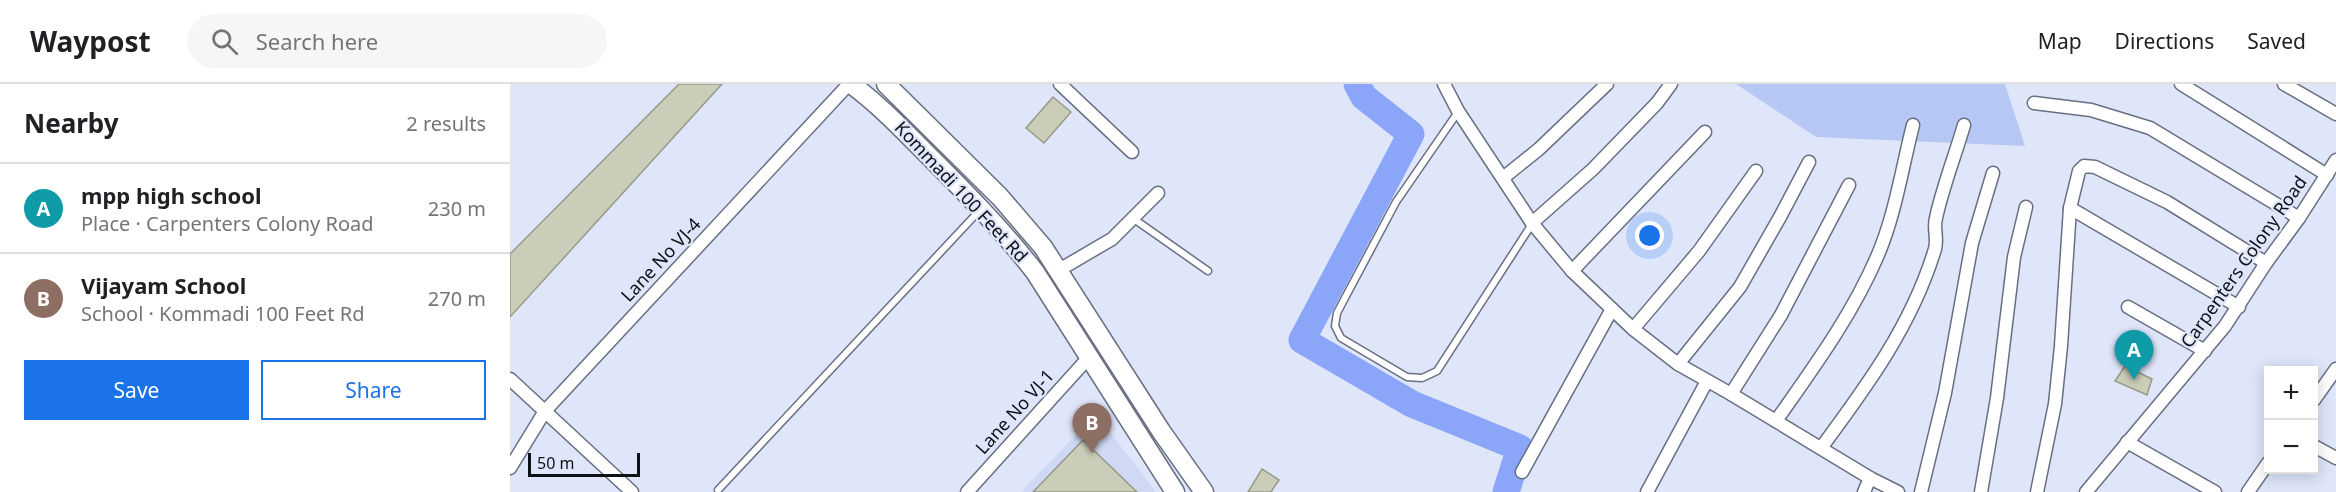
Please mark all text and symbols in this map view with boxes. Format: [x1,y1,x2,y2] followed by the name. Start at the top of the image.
[187,14,607,68] search box
[30,22,151,60] text: Waypost
[208,25,241,58] icon: search
[256,26,378,56] text: Search here
[2038,27,2082,55] text: Map
[2115,27,2214,55] text: Directions
[2247,27,2306,55] text: Saved
[24,105,119,141] text: Nearby
[406,110,486,137] text: 2 results
[890,116,1034,267] street label: Kommadi 100 Feet Rd
[2175,171,2312,352] street label: Carpenters Colony Road
[81,180,262,210] text: mpp high school
[37,195,50,222] text: A
[428,195,486,222] text: 230 m
[81,210,374,237] text: Place · Carpenters Colony Road
[615,212,705,306] street label: Lane No VJ-4
[1635,221,1664,250] your location
[81,270,246,300] text: Vijayam School
[37,285,50,312] text: B
[428,285,486,312] text: 270 m
[81,300,364,327] text: School · Kommadi 100 Feet Rd
[2114,330,2154,380] pin: A
[24,360,249,420] button: Save
[261,360,486,420] button: Share
[970,364,1059,459] street label: Lane No VJ-1
[2264,366,2318,474] map controls
[2264,366,2318,420] button: +
[1072,404,1112,453] pin: B
[2264,420,2318,474] button: −
[528,450,640,478] scale bar
[537,452,574,474] text: 50 m

